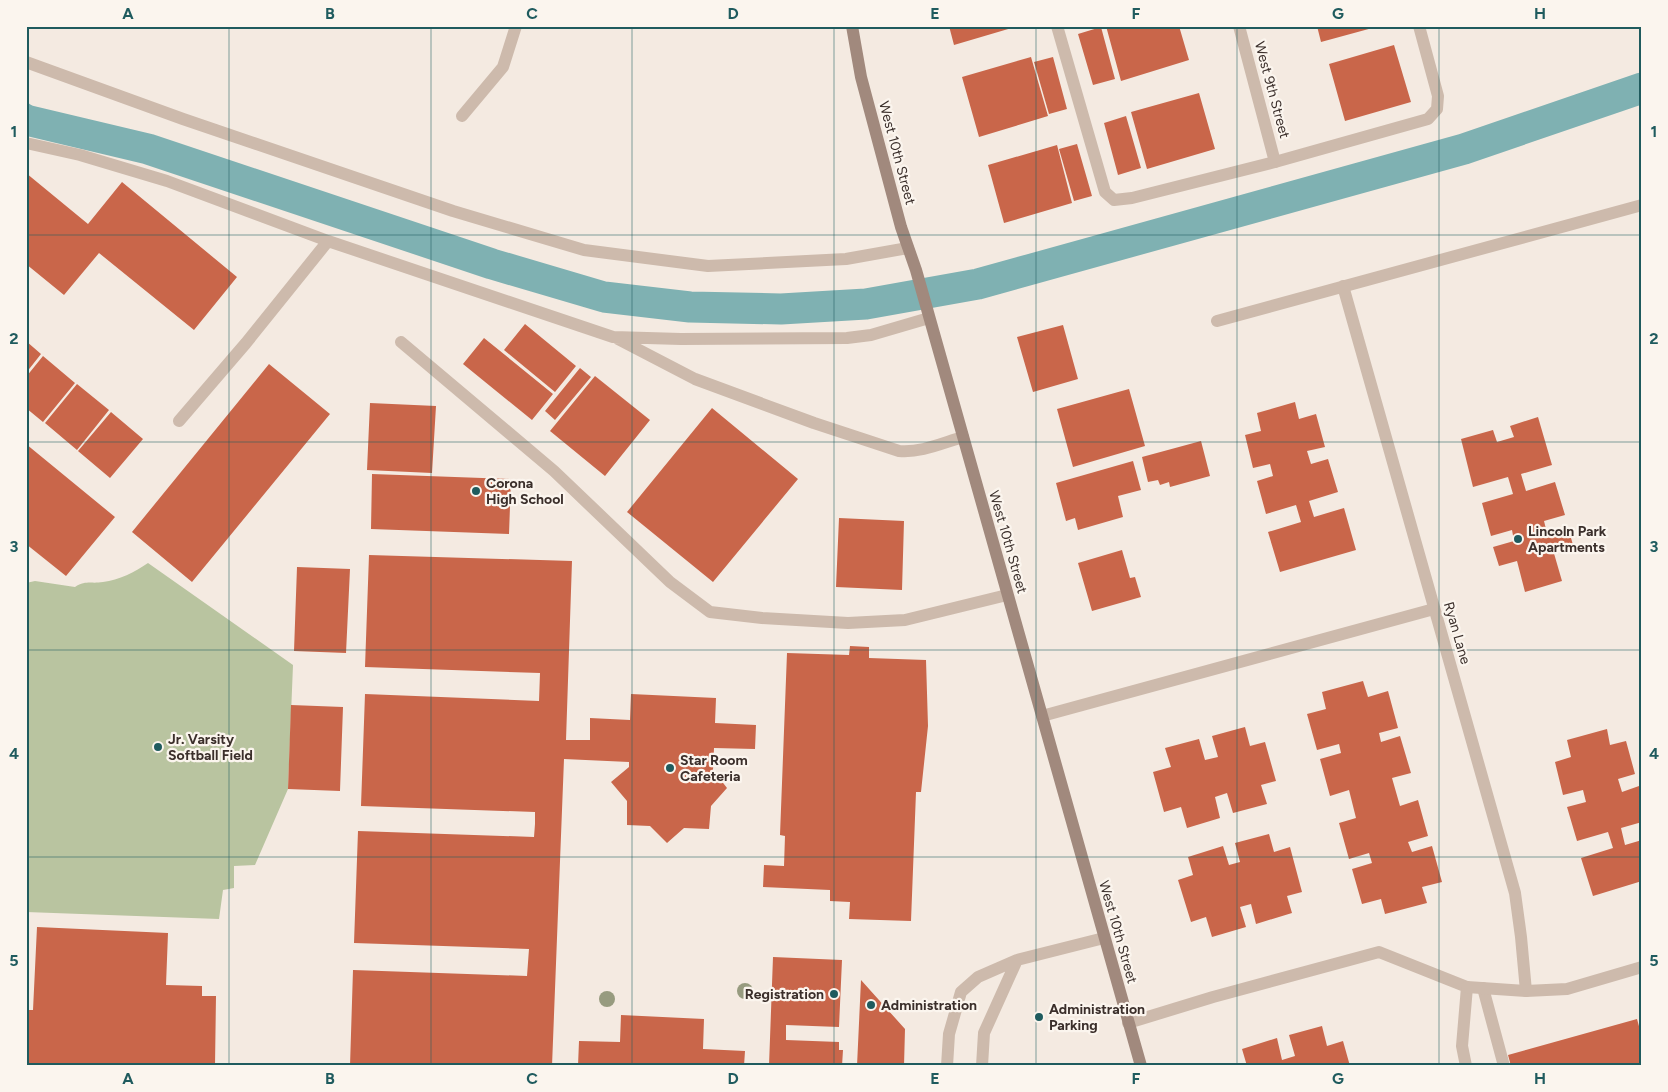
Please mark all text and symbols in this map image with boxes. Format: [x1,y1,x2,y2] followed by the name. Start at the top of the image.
[122,4,134,23] text: A
[325,4,335,23] text: B
[526,4,538,23] text: C
[727,4,739,23] text: D
[930,4,940,23] text: E
[1132,4,1141,23] text: F
[1332,4,1344,23] text: G
[1534,4,1546,23] text: H
[1251,40,1293,140] street label: West 9th Street
[875,99,919,207] street label: West 10th Street
[11,122,17,141] text: 1
[1651,122,1657,141] text: 1
[9,329,19,348] text: 2
[1649,329,1659,348] text: 2
[486,475,564,508] place label: Corona High School
[470,485,482,497] marker: Corona High School
[985,489,1031,595] street label: West 10th Street
[1528,523,1607,556] place label: Lincoln Park Apartments
[1512,533,1524,545] marker: Lincoln Park Apartments
[10,537,19,556] text: 3
[1650,537,1659,556] text: 3
[1440,600,1474,667] street label: Ryan Lane
[168,731,253,764] place label: Jr. Varsity Softball Field
[152,741,164,753] marker: Jr. Varsity Softball Field
[9,744,19,763] text: 4
[1649,744,1659,763] text: 4
[680,752,748,785] place label: Star Room Cafeteria
[664,762,676,774] marker: Star Room Cafeteria
[1095,879,1141,985] street label: West 10th Street
[9,951,19,970] text: 5
[1649,951,1659,970] text: 5
[745,986,824,1003] place label: Registration
[828,988,840,1000] marker: Registration
[881,997,977,1014] place label: Administration
[865,999,877,1011] marker: Administration
[1049,1001,1145,1034] place label: Administration Parking
[1033,1011,1045,1023] marker: Administration Parking
[122,1069,134,1088] text: A
[325,1069,335,1088] text: B
[526,1069,538,1088] text: C
[727,1069,739,1088] text: D
[930,1069,940,1088] text: E
[1132,1069,1141,1088] text: F
[1332,1069,1344,1088] text: G
[1534,1069,1546,1088] text: H

